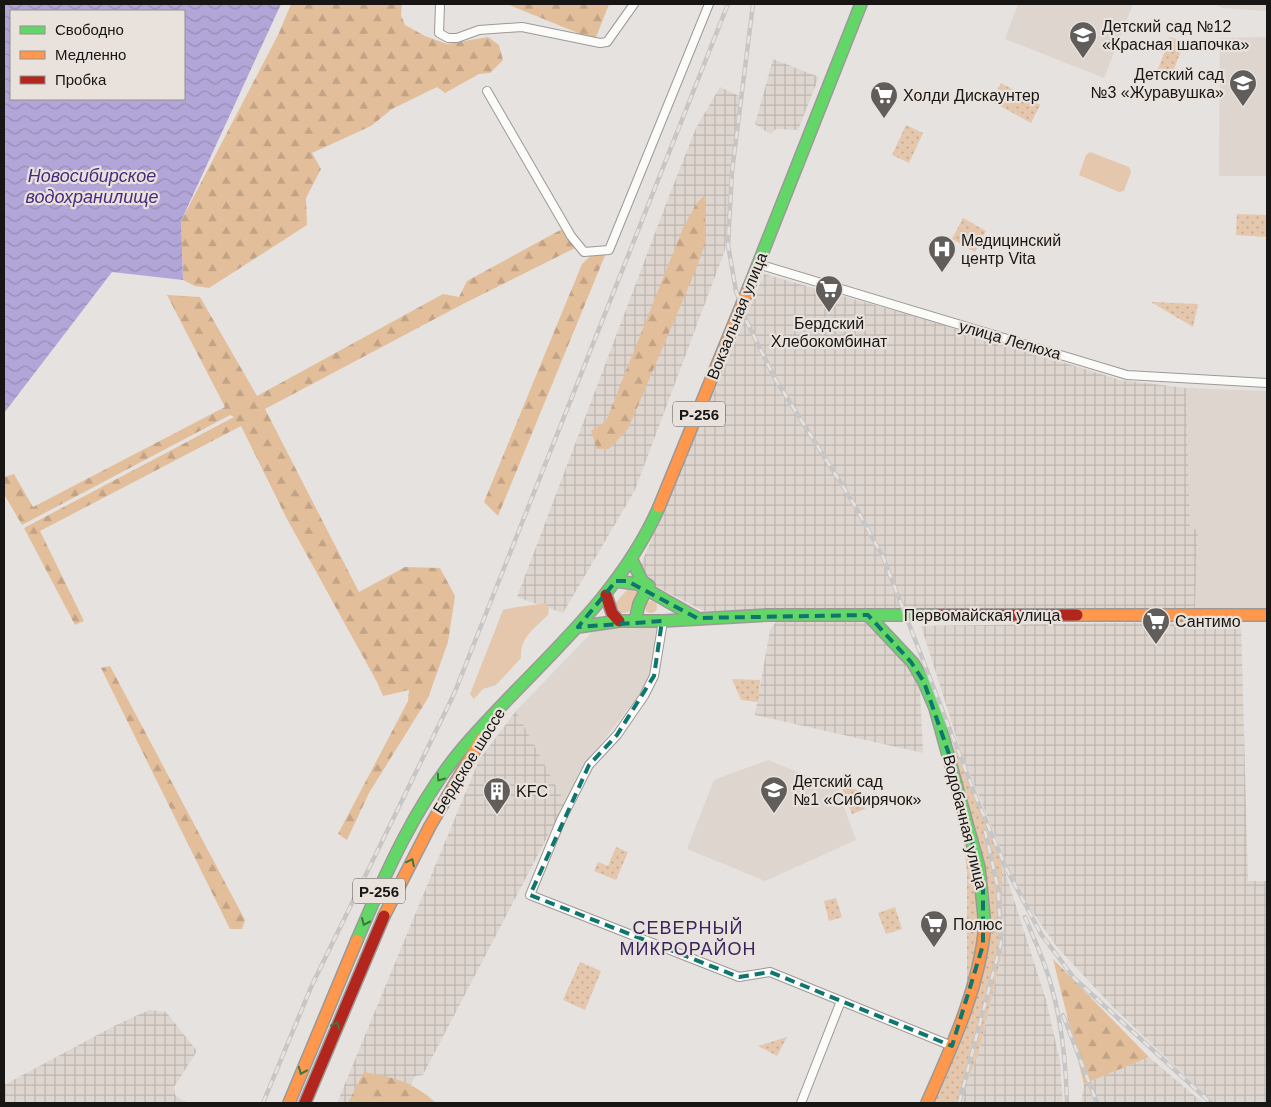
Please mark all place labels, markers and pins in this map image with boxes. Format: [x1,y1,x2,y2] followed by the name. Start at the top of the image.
[1102,18,1249,53] place label: Детский сад №12 «Красная шапочка»
[1068,20,1098,59] school or university icon: Детский сад №12 «Красная шапочка»
[1090,66,1225,101] place label: Детский сад №3 «Журавушка»
[1228,68,1258,107] school or university icon: Детский сад №3 «Журавушка»
[869,80,899,119] supermarket icon: Холди Дискаунтер
[903,87,1040,104] place label: Холди Дискаунтер
[961,232,1061,267] place label: Медицинский центр Vita
[927,234,957,273] hospital icon: Медицинский центр Vita
[814,274,844,313] supermarket icon: Бердский Хлебокомбинат
[771,315,888,350] place label: Бердский Хлебокомбинат
[1141,606,1171,645] supermarket icon: Сантимо
[1175,613,1241,630] place label: Сантимо
[793,773,922,808] place label: Детский сад №1 «Сибирячок»
[759,775,789,814] school or university icon: Детский сад №1 «Сибирячок»
[482,776,512,815] building icon: KFC
[516,783,548,800] place label: KFC
[919,909,949,948] supermarket icon: Полюс
[953,916,1002,933] place label: Полюс

